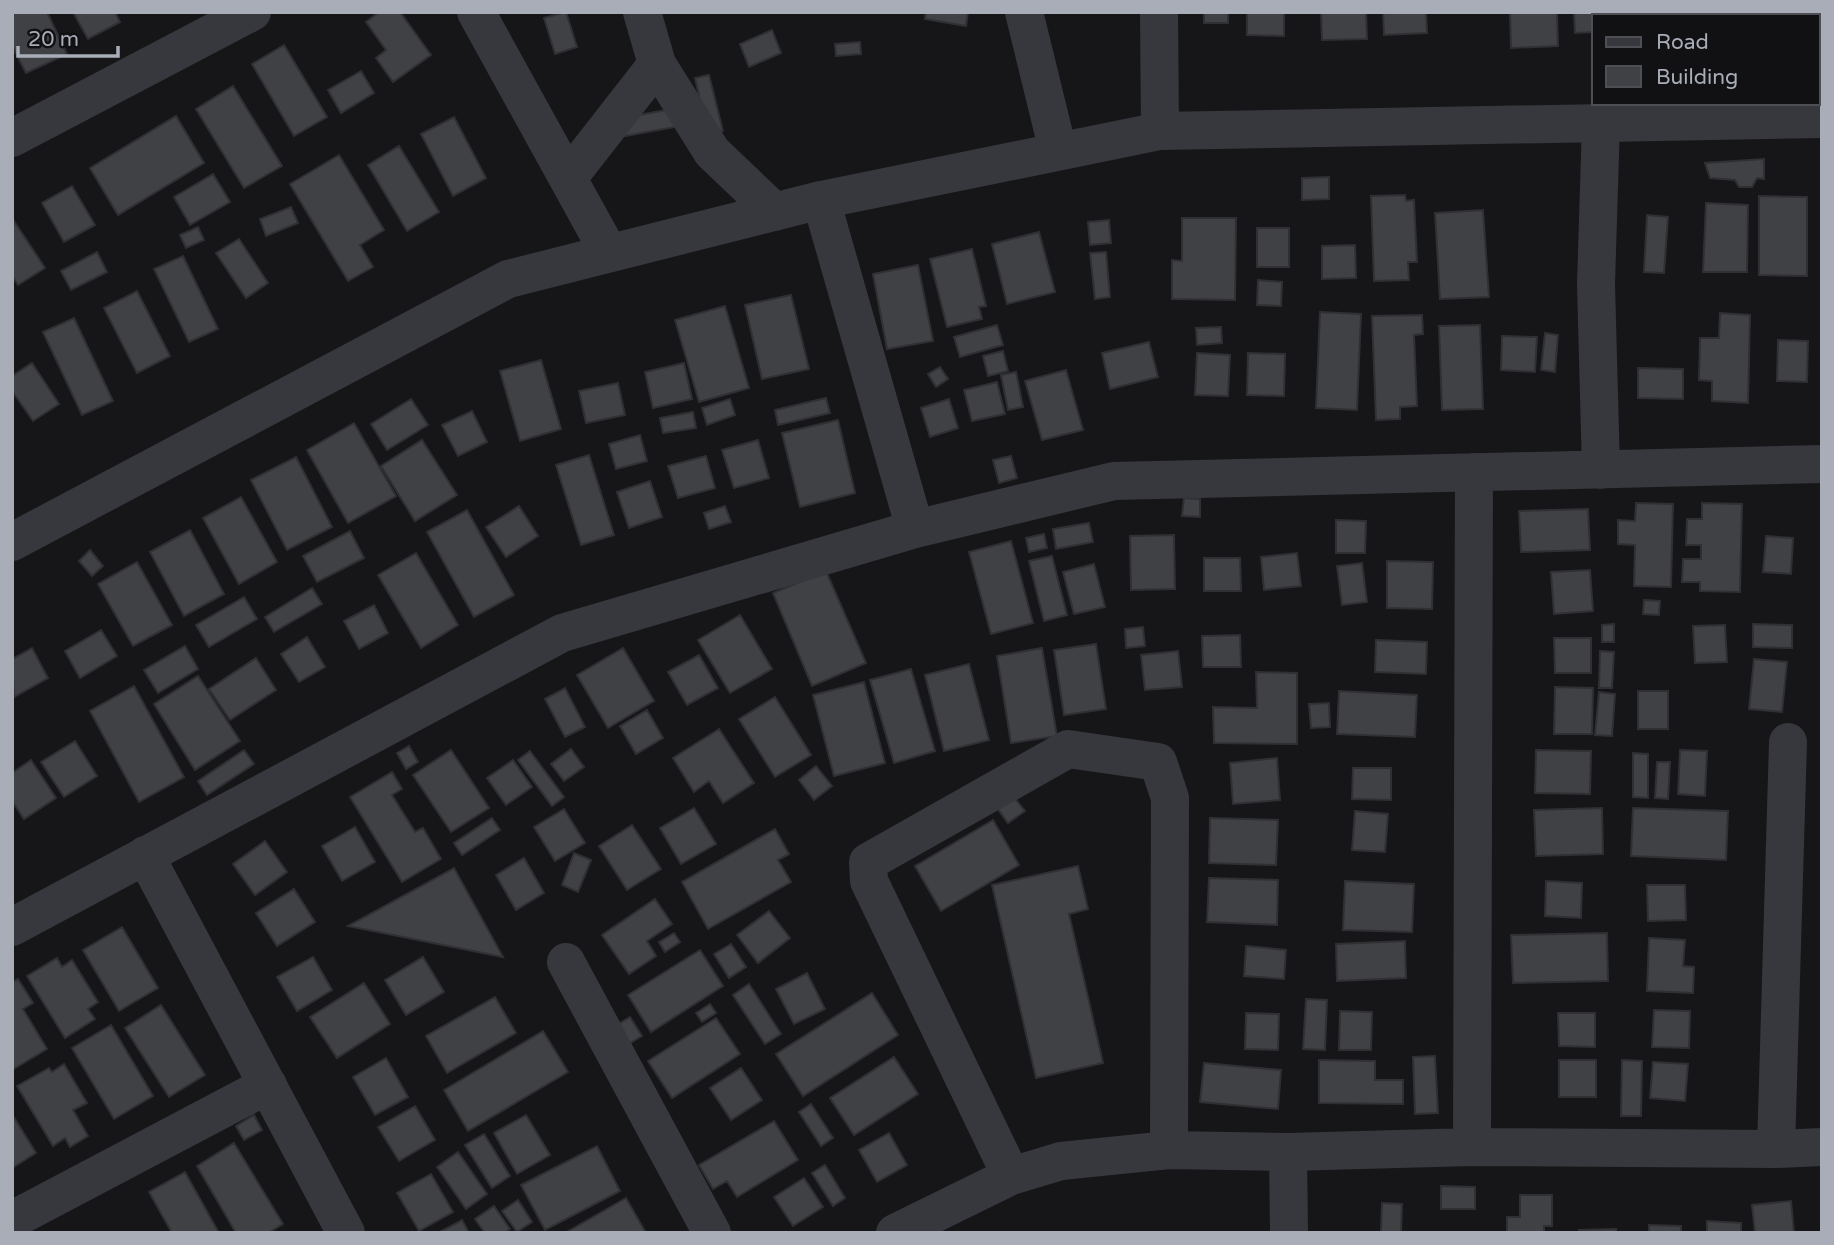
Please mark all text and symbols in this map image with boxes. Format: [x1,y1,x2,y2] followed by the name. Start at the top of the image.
[18,14,117,58] scale bar
[1592,14,1820,105] legend
[28,27,79,52] text: 20 m
[1656,30,1709,55] text: Road
[1656,65,1738,90] text: Building

